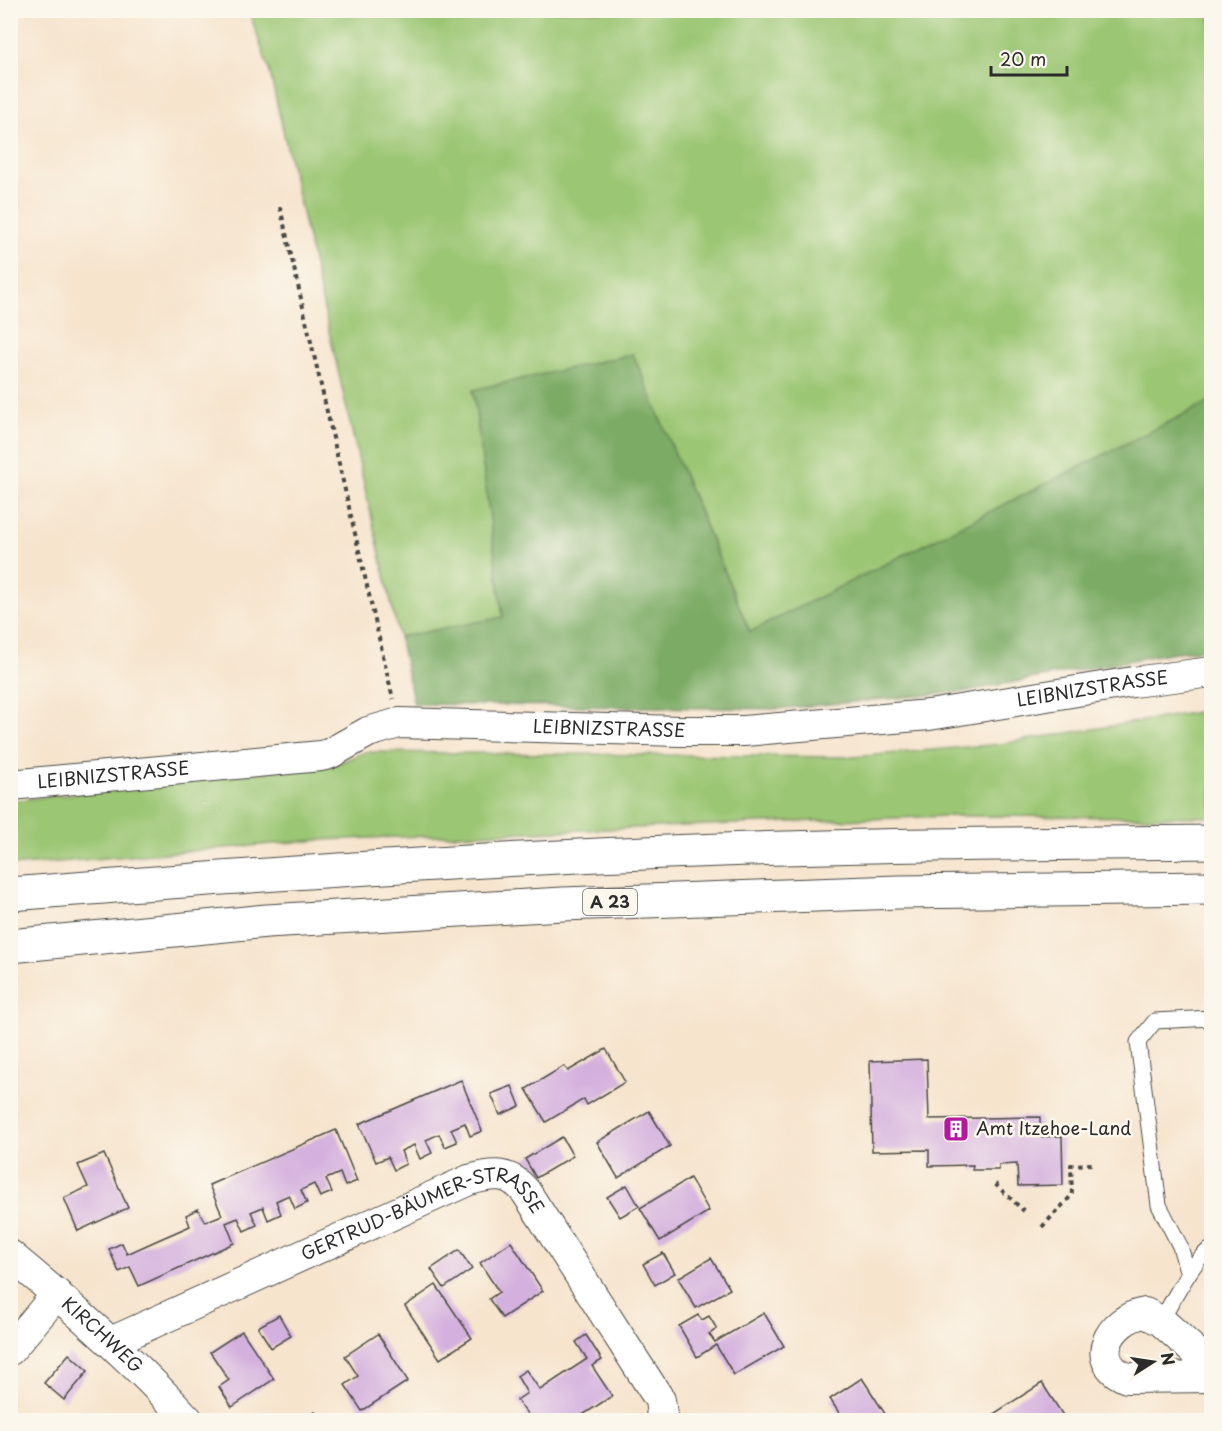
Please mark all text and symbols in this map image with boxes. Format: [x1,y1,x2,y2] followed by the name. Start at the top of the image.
[991,39,1068,77] scale bar
[1000,45,1046,72] text: 20 m
[1015,663,1170,713] street label: LEIBNIZSTRASSE
[533,712,686,743] street label: LEIBNIZSTRASSE
[36,753,191,794] street label: LEIBNIZSTRASSE
[583,889,637,915] road number: A 23
[941,1114,971,1144] building icon: Amt Itzehoe-Land
[976,1114,1131,1141] place label: Amt Itzehoe-Land
[296,1160,552,1266] street label: GERTRUD-BÄUMER-STRASSE
[56,1290,150,1379] street label: KIRCHWEG
[1123,1332,1183,1392] north arrow
[1156,1350,1182,1367] text: N

